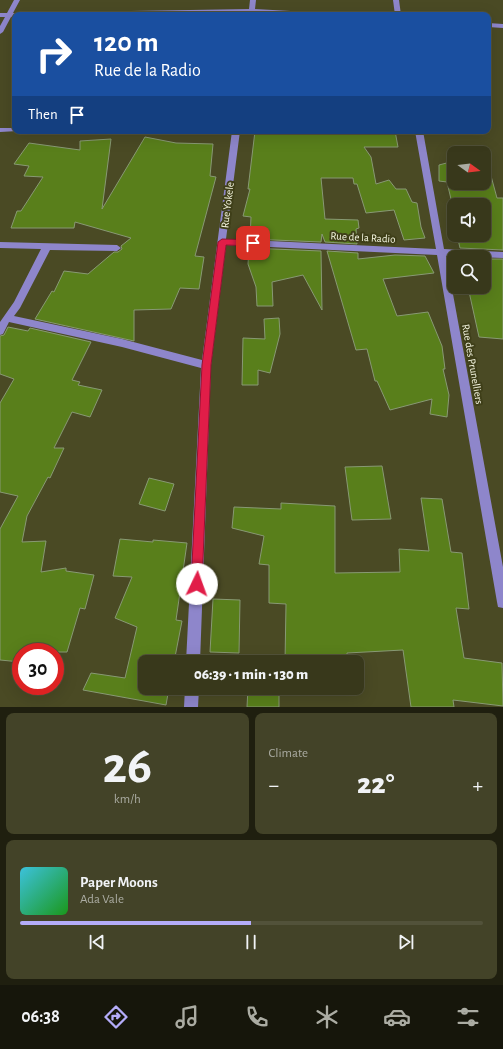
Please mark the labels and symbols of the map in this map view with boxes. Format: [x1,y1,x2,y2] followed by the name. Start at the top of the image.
[447,146,491,190] north arrow
[219,181,236,229] street label: Rue Yokele
[236,226,270,260] pin
[330,230,396,245] street label: Rue de la Radio
[460,323,485,405] street label: Rue des Prunelliers
[176,563,218,605] position arrow
[12,643,64,695] speed limit sign: 30

